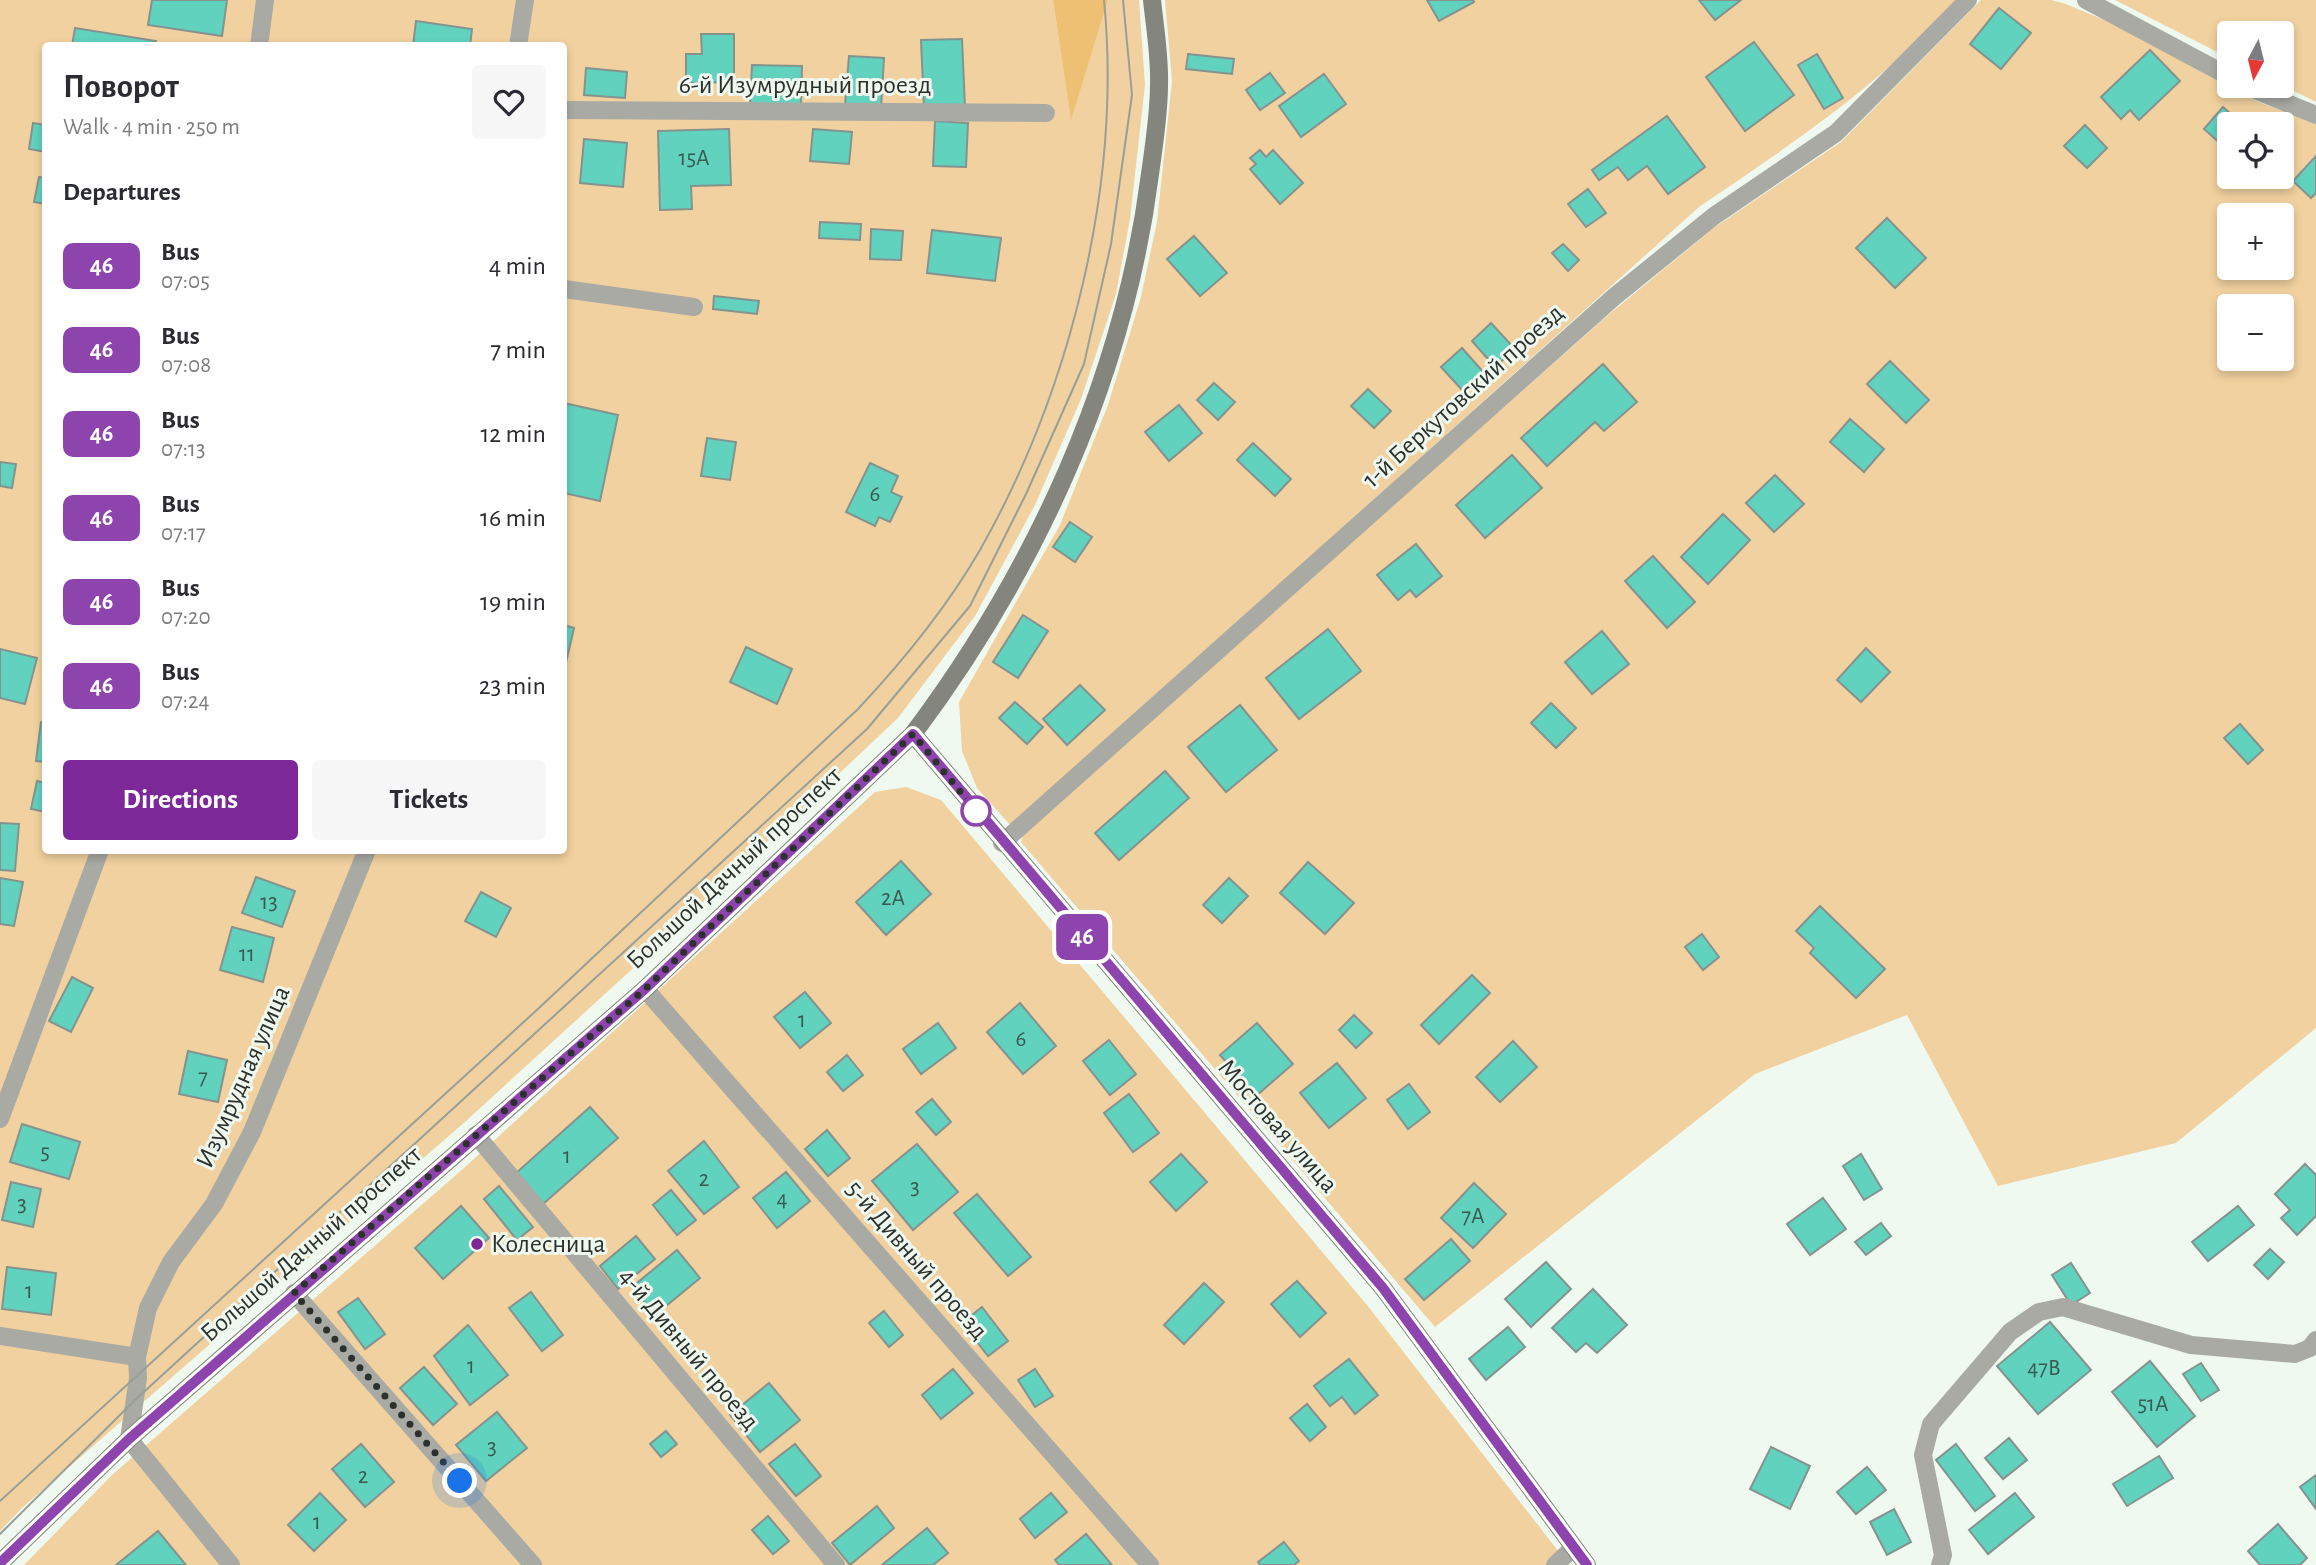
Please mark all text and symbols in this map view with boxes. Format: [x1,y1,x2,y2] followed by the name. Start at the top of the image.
[2217,21,2294,98] north arrow
[2217,21,2294,371] map controls
[472,65,546,139] button: heart
[63,71,179,104] text: Поворот
[679,72,931,98] street label: 6-й Изумрудный проезд
[2217,112,2294,189] button: locate
[63,116,240,139] text: Walk · 4 min · 250 m
[678,147,710,170] house number: 15А
[63,179,181,205] text: Departures
[2217,203,2294,280] button: +
[161,239,200,265] text: Bus
[489,253,546,279] text: 4 min
[90,254,113,278] text: 46
[161,270,210,293] text: 07:05
[2217,294,2294,371] button: −
[1358,299,1568,493] street label: 1-й Беркутовский проезд
[161,323,200,349] text: Bus
[490,337,546,363] text: 7 min
[90,338,113,362] text: 46
[161,354,211,377] text: 07:08
[161,407,200,433] text: Bus
[480,421,546,447] text: 12 min
[90,422,113,446] text: 46
[161,438,205,461] text: 07:13
[870,483,880,506] house number: 6
[161,491,200,517] text: Bus
[480,505,546,531] text: 16 min
[90,506,113,530] text: 46
[161,522,206,545] text: 07:17
[161,575,200,601] text: Bus
[480,589,546,615] text: 19 min
[90,590,113,614] text: 46
[161,606,211,629] text: 07:20
[161,659,200,685] text: Bus
[479,673,546,699] text: 23 min
[90,674,113,698] text: 46
[161,690,210,713] text: 07:24
[63,760,298,840] button: Directions
[312,760,546,840] button: Tickets
[622,762,847,974] street label: Большой Дачный проспект
[961,796,991,826] unlabelled marker
[881,887,905,910] house number: 2А
[260,891,278,914] house number: 13
[1050,914,1114,960] line badge: 46
[1070,925,1094,949] text: 46
[239,943,255,966] house number: 11
[191,982,295,1172] street label: Изумрудная улица
[798,1009,806,1032] house number: 1
[1016,1028,1026,1051] house number: 6
[1213,1054,1343,1198] street label: Мостовая улица
[198,1066,208,1089] house number: 7
[40,1141,50,1164] house number: 5
[196,1141,427,1347] street label: Большой Дачный проспект
[563,1145,571,1168] house number: 1
[699,1168,709,1191] house number: 2
[841,1176,993,1344] street label: 5-й Дивный проезд
[910,1176,920,1199] house number: 3
[776,1188,788,1211] house number: 4
[17,1193,27,1216] house number: 3
[1461,1205,1485,1228] house number: 7А
[491,1231,605,1257] place label: Колесница
[469,1236,485,1252] marker: Колесница
[614,1263,764,1435] street label: 4-й Дивный проезд
[25,1280,33,1303] house number: 1
[467,1355,475,1378] house number: 1
[2027,1357,2061,1380] house number: 47В
[2137,1393,2169,1416] house number: 51А
[487,1436,497,1459] house number: 3
[442,1463,477,1498] your location
[358,1465,368,1488] house number: 2
[313,1511,321,1534] house number: 1

